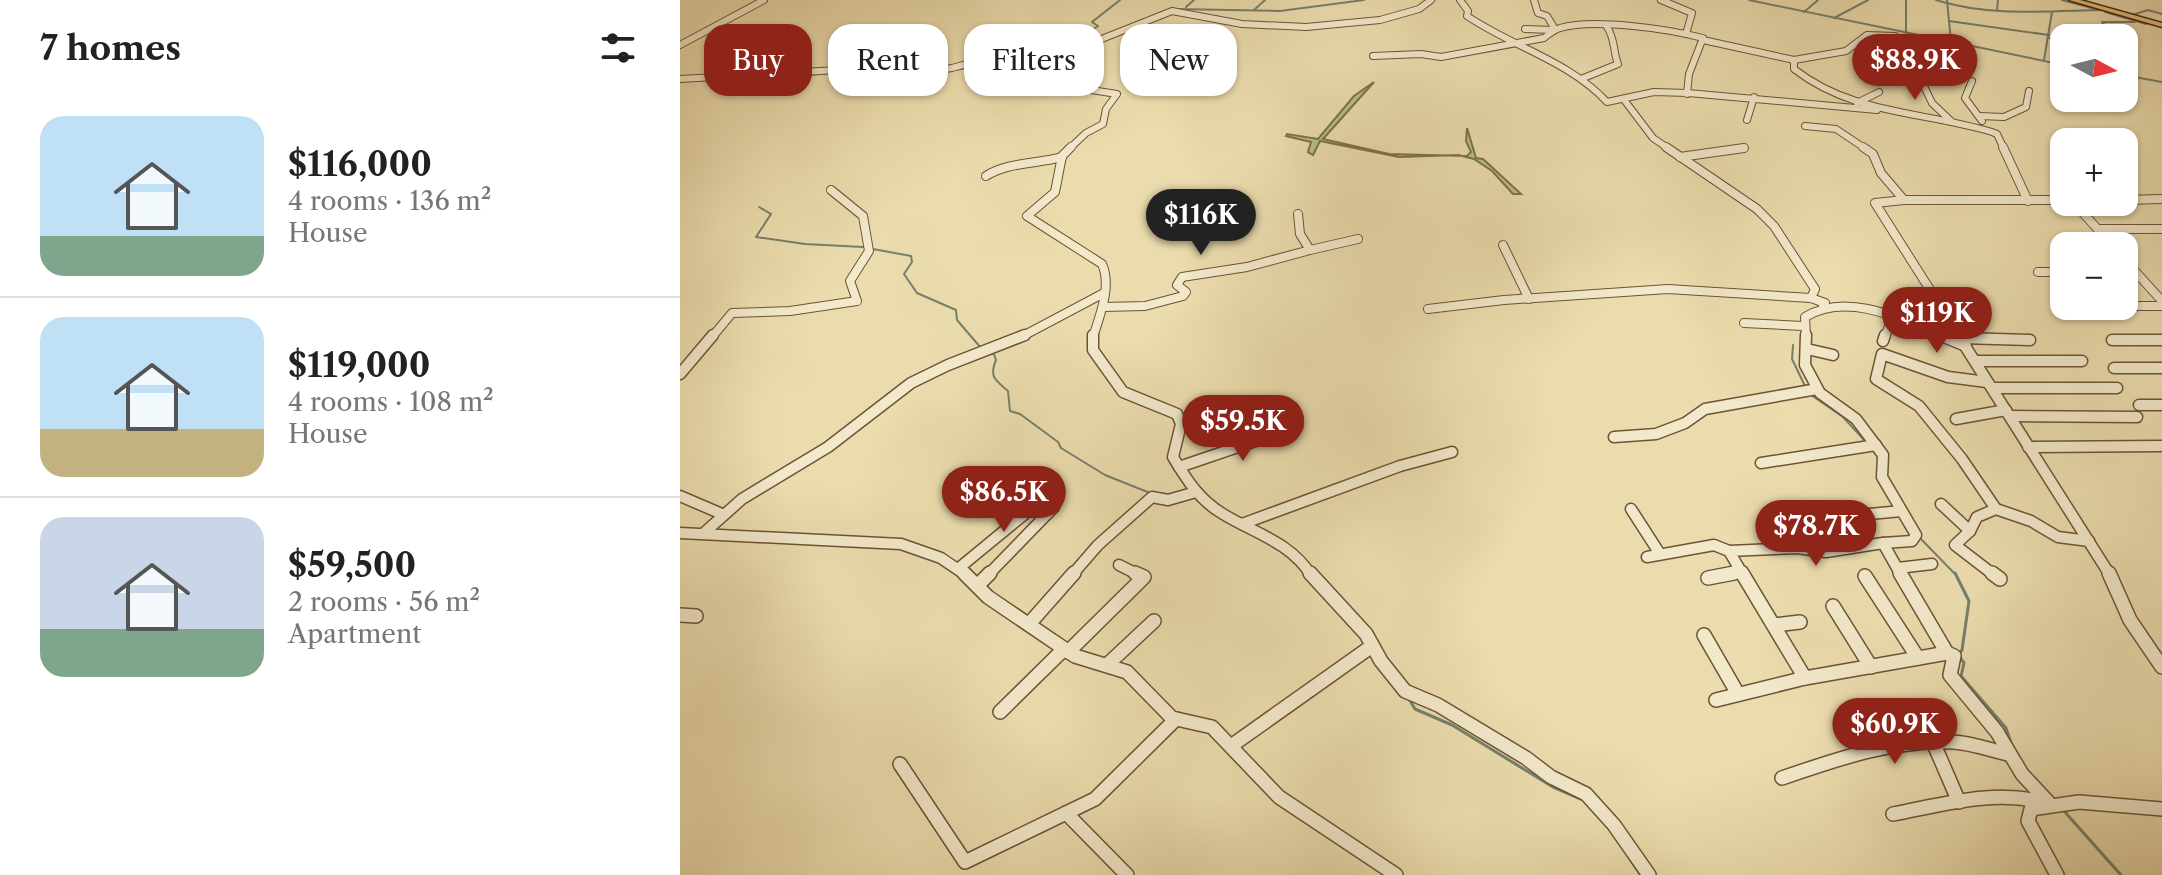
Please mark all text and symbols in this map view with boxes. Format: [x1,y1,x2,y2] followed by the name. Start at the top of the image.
[704,24,812,96] chip: Buy
[828,24,948,96] chip: Rent
[964,24,1104,96] chip: Filters
[1120,24,1237,96] chip: New
[2050,24,2138,112] north arrow
[2050,24,2138,320] map controls
[596,26,640,70] icon: filters
[40,27,181,69] text: 7 homes
[1850,34,1980,102] pin: $88.9K
[1870,44,1960,76] text: $88.9K
[2050,128,2138,216] button: +
[288,143,432,185] text: $116,000
[104,148,200,244] icon: home
[288,185,491,217] text: 4 rooms · 136 m²
[1145,189,1257,257] pin: $116K
[1164,199,1238,231] text: $116K
[288,217,368,249] text: House
[2050,232,2138,320] button: −
[1881,287,1993,355] pin: $119K
[1900,297,1974,329] text: $119K
[288,344,430,386] text: $119,000
[104,349,200,445] icon: home
[288,386,494,418] text: 4 rooms · 108 m²
[1178,395,1308,463] pin: $59.5K
[1200,405,1286,437] text: $59.5K
[288,418,368,450] text: House
[939,466,1069,534] pin: $86.5K
[960,476,1048,508] text: $86.5K
[1751,500,1881,568] pin: $78.7K
[1773,510,1859,542] text: $78.7K
[288,544,416,586] text: $59,500
[104,549,200,645] icon: home
[288,586,480,618] text: 2 rooms · 56 m²
[288,618,421,650] text: Apartment
[1830,698,1960,766] pin: $60.9K
[1850,708,1940,740] text: $60.9K

